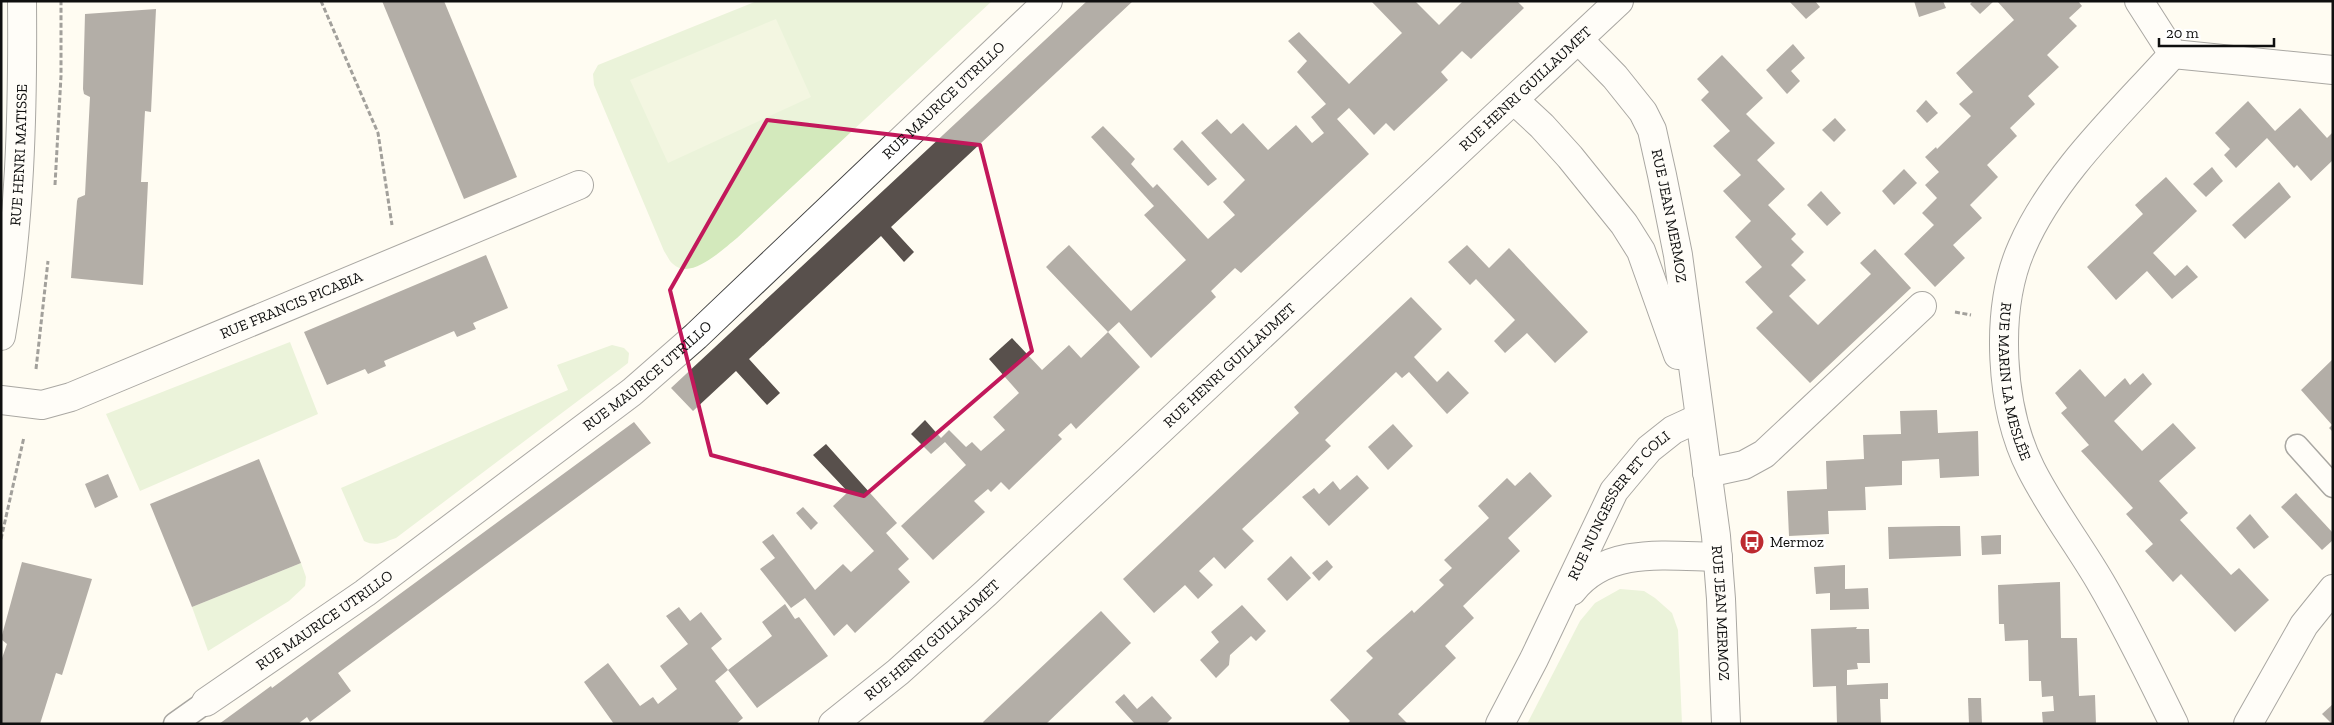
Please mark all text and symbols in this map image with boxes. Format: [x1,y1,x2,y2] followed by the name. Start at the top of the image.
[2159,15,2274,47] scale bar
[1456,22,1595,155] street label: RUE HENRI GUILLAUMET
[2166,24,2199,42] text: 20 m
[879,38,1009,163] street label: RUE MAURICE UTRILLO
[6,84,31,227] street label: RUE HENRI MATISSE
[1647,147,1691,284] street label: RUE JEAN MERMOZ
[217,267,365,343] street label: RUE FRANCIS PICABIA
[1160,299,1299,431] street label: RUE HENRI GUILLAUMET
[1995,301,2035,463] street label: RUE MARIN LA MESLÉE
[579,317,715,435] street label: RUE MAURICE UTRILLO
[1564,427,1674,583] street label: RUE NUNGESSER ET COLI
[1739,529,1765,555] bus stop icon: Mermoz
[1770,533,1824,551] place label: Mermoz
[1708,545,1733,681] street label: RUE JEAN MERMOZ
[253,566,396,674] street label: RUE MAURICE UTRILLO
[861,576,1004,704] street label: RUE HENRI GUILLAUMET

